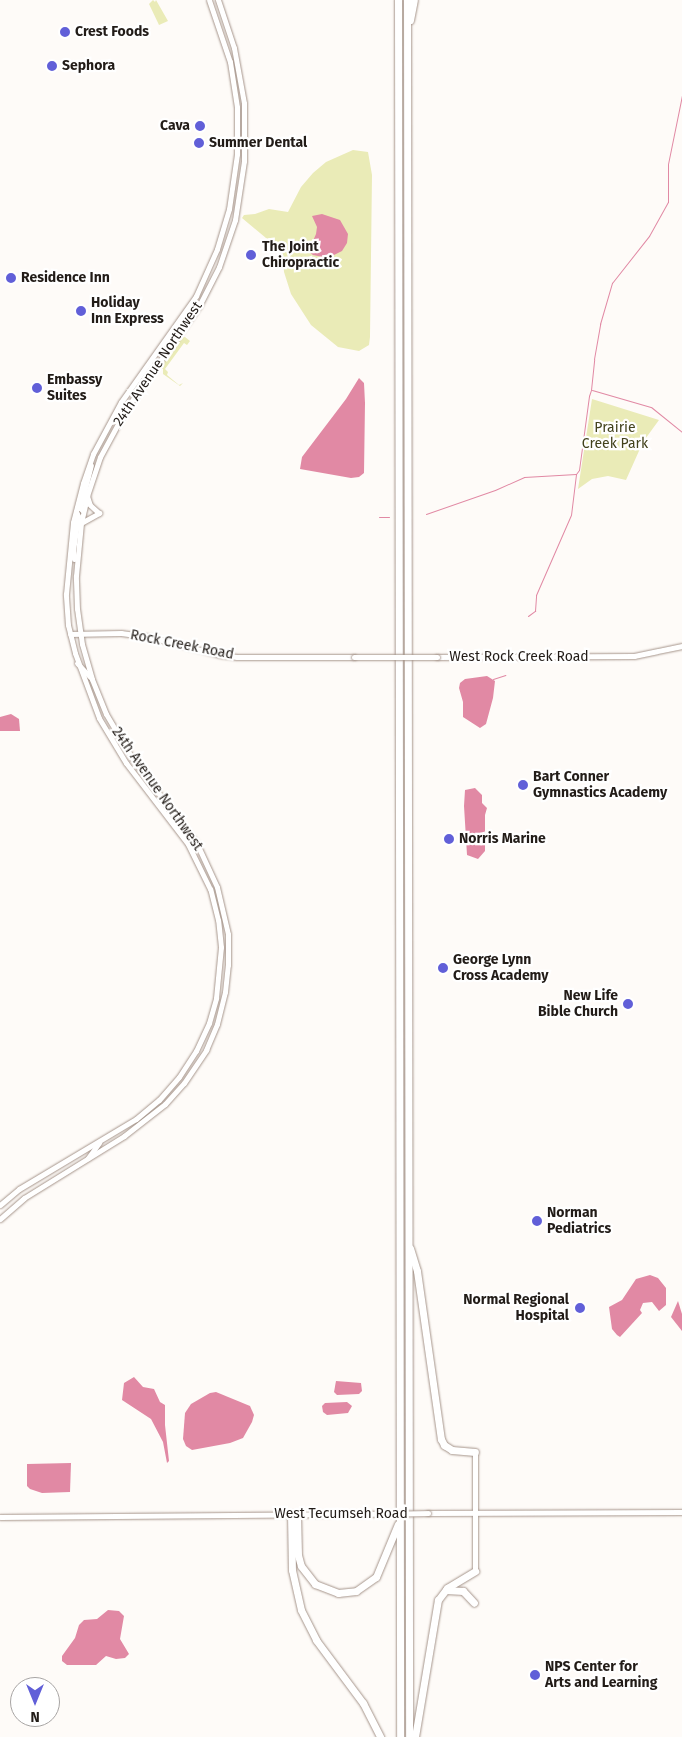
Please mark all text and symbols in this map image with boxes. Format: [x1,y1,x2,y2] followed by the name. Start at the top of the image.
[75,24,149,40] place label: Crest Foods
[59,26,71,38] marker: Crest Foods
[62,58,115,74] place label: Sephora
[46,60,58,72] marker: Sephora
[160,118,190,134] place label: Cava
[194,120,206,132] marker: Cava
[209,135,307,151] place label: Summer Dental
[193,137,205,149] marker: Summer Dental
[262,239,339,272] place label: The Joint Chiropractic
[244,248,258,262] marker: The Joint Chiropractic
[21,270,110,286] place label: Residence Inn
[5,272,17,284] marker: Residence Inn
[91,295,164,328] place label: Holiday Inn Express
[110,298,206,430] street label: 24th Avenue Northwest
[75,305,87,317] marker: Holiday Inn Express
[47,372,102,404] place label: Embassy Suites
[31,382,43,394] marker: Embassy Suites
[582,420,648,452] park label: Prairie Creek Park
[129,627,235,663] street label: Rock Creek Road
[449,649,589,665] street label: West Rock Creek Road
[108,724,206,854] street label: 24th Avenue Northwest
[533,769,667,802] place label: Bart Conner Gymnastics Academy
[517,779,529,791] marker: Bart Conner Gymnastics Academy
[459,831,546,847] place label: Norris Marine
[443,833,455,845] marker: Norris Marine
[453,952,549,984] place label: George Lynn Cross Academy
[437,962,449,974] marker: George Lynn Cross Academy
[538,988,618,1020] place label: New Life Bible Church
[622,998,634,1010] marker: New Life Bible Church
[547,1205,611,1238] place label: Norman Pediatrics
[531,1215,543,1227] marker: Norman Pediatrics
[463,1292,569,1324] place label: Normal Regional Hospital
[573,1301,587,1315] marker: Normal Regional Hospital
[274,1506,408,1522] street label: West Tecumseh Road
[545,1659,657,1691] place label: NPS Center for Arts and Learning
[529,1669,541,1681] marker: NPS Center for Arts and Learning
[10,1677,60,1727] north arrow
[30,1708,40,1725] text: N

